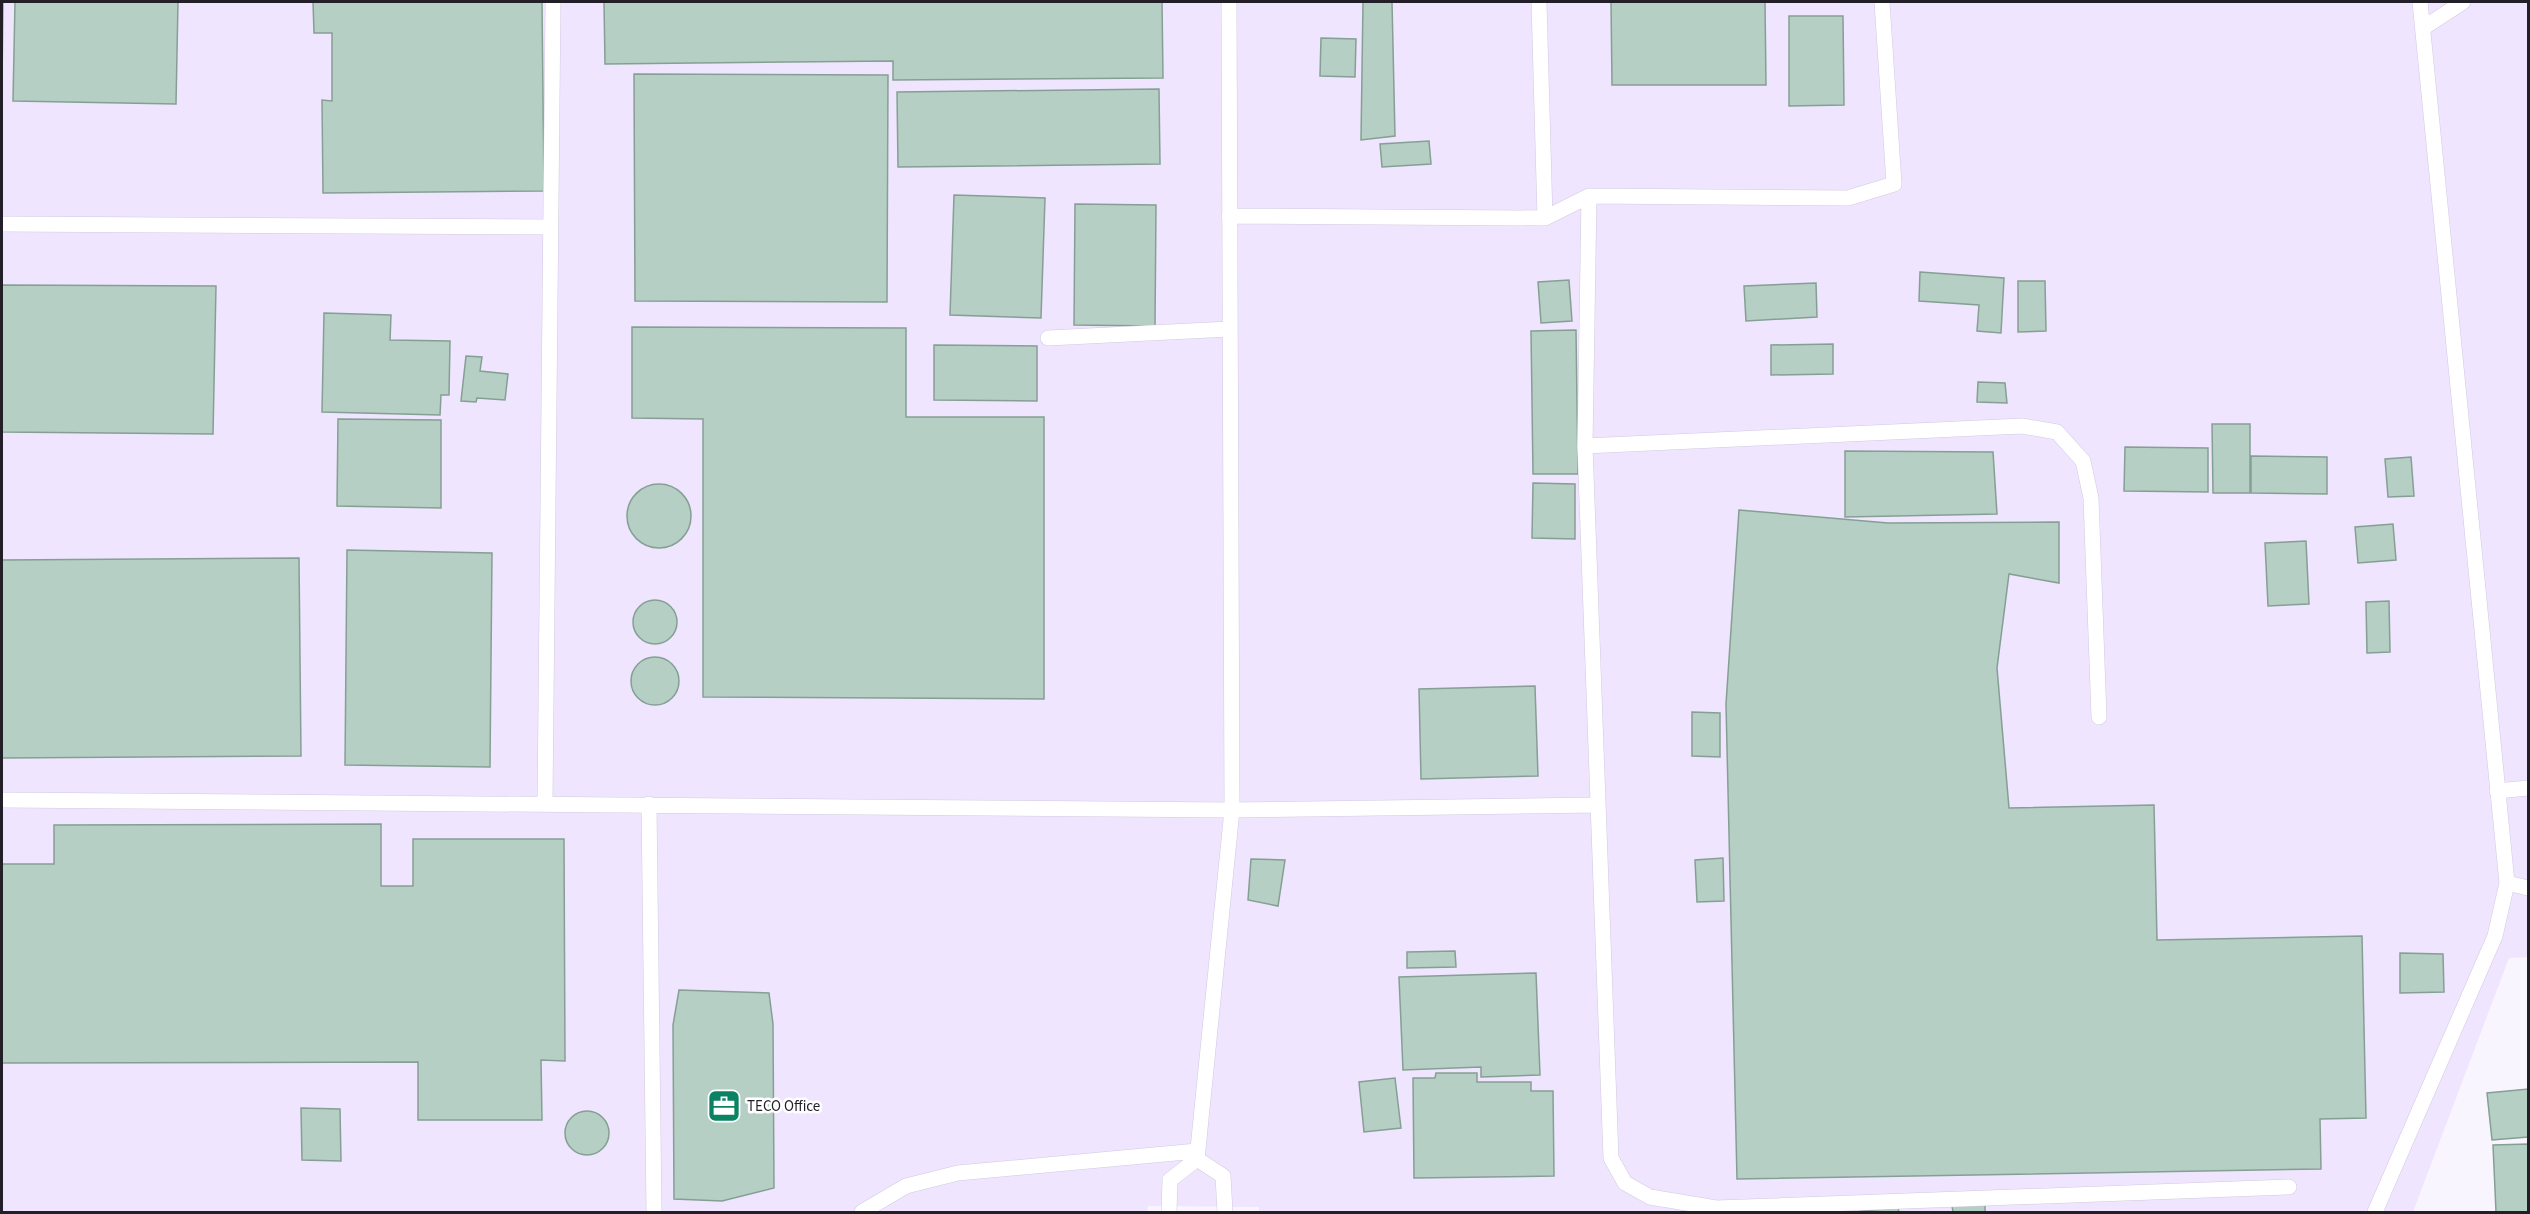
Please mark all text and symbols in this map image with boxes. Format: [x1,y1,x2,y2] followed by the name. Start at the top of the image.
[706,1088,742,1124] office icon: TECO Office
[747,1096,820,1117] place label: TECO Office

